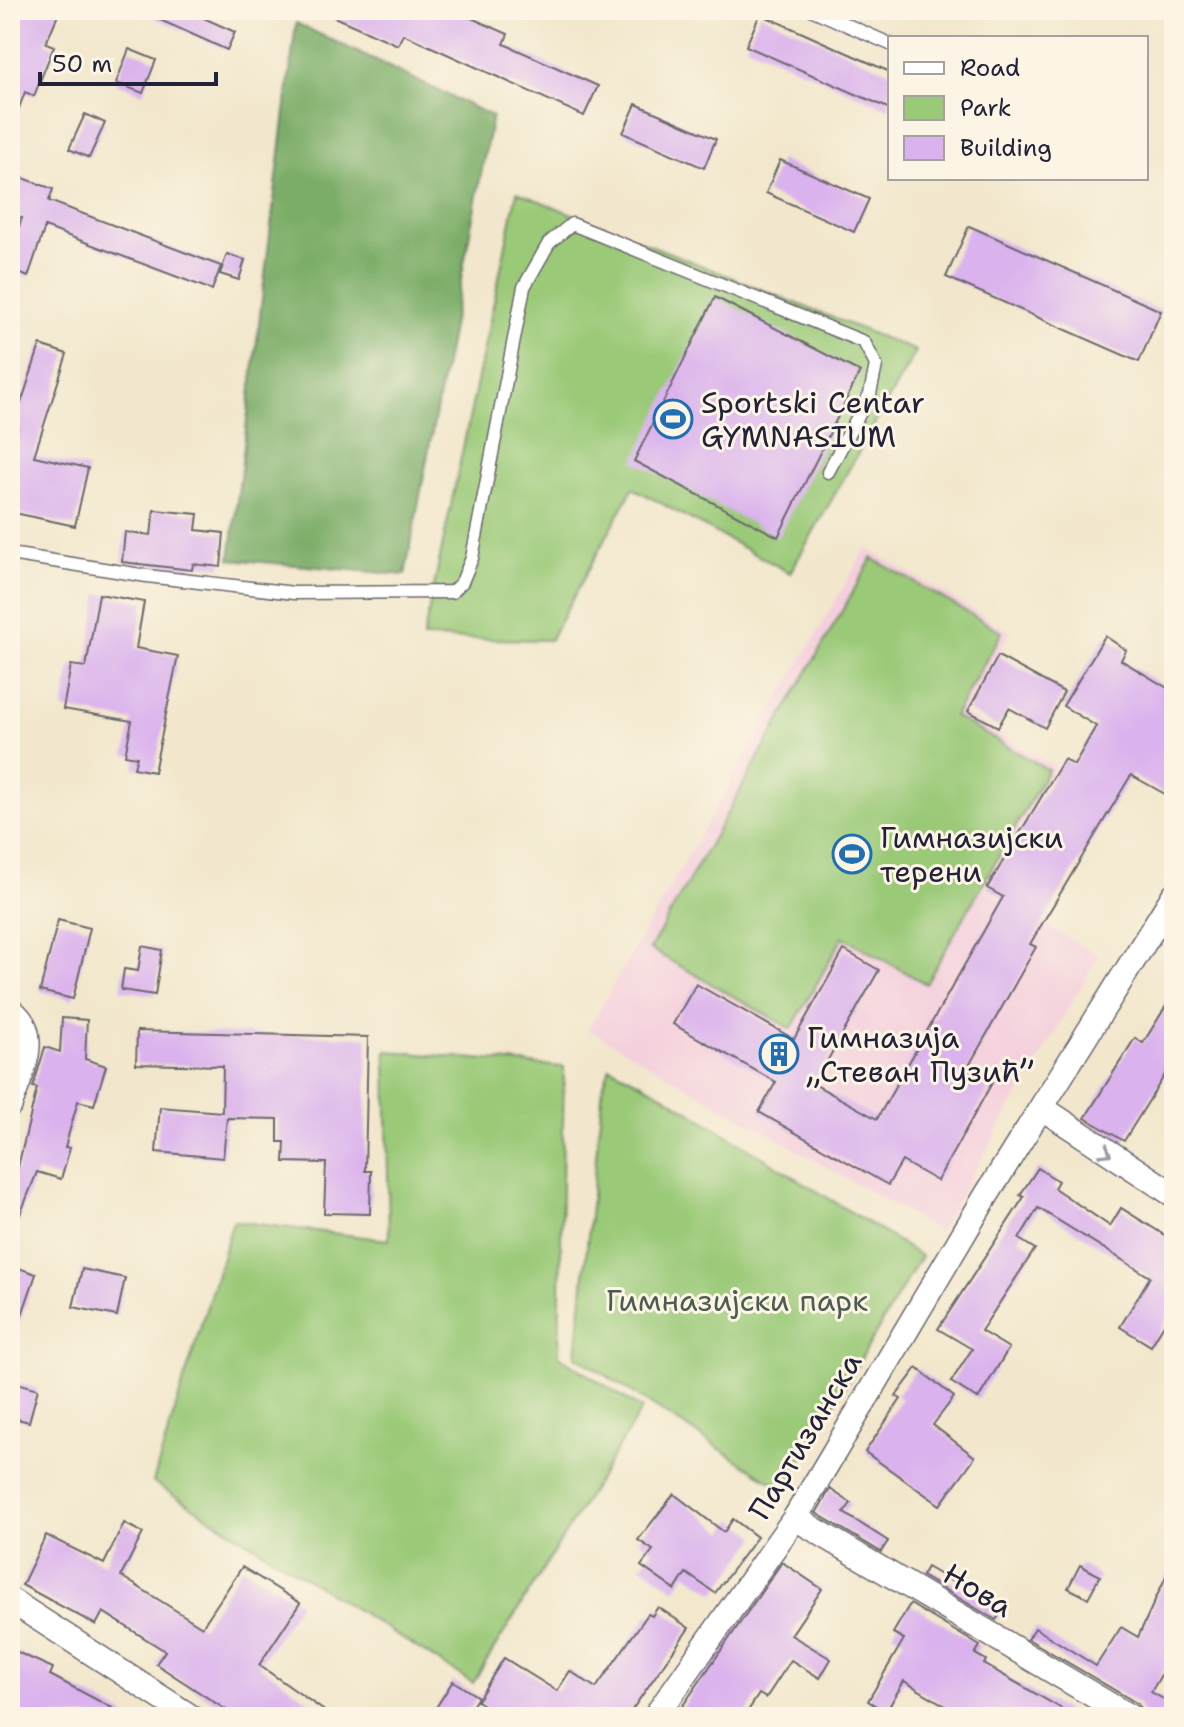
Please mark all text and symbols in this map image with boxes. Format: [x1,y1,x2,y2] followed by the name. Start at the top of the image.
[40,36,216,86] scale bar
[888,36,1148,180] legend
[52,48,112,80] text: 50 m
[960,52,1020,84] text: Road
[960,92,1012,124] text: Park
[960,132,1052,164] text: Building
[701,382,925,457] place label: Sportski Centar GYMNASIUM
[652,398,694,440] sports icon: Sportski Centar GYMNASIUM
[880,817,1063,892] place label: Гимназијски терени
[831,833,873,875] sports icon: Гимназијски терени
[806,1017,1034,1092] place label: Гимназија „Стеван Пузић”
[758,1033,800,1075] building icon: Гимназија „Стеван Пузић”
[1098,1143,1112,1158] one-way arrow
[606,1280,868,1321] park label: Гимназијски парк
[739,1344,871,1527] street label: Партизанска
[936,1553,1021,1627] street label: Нова

